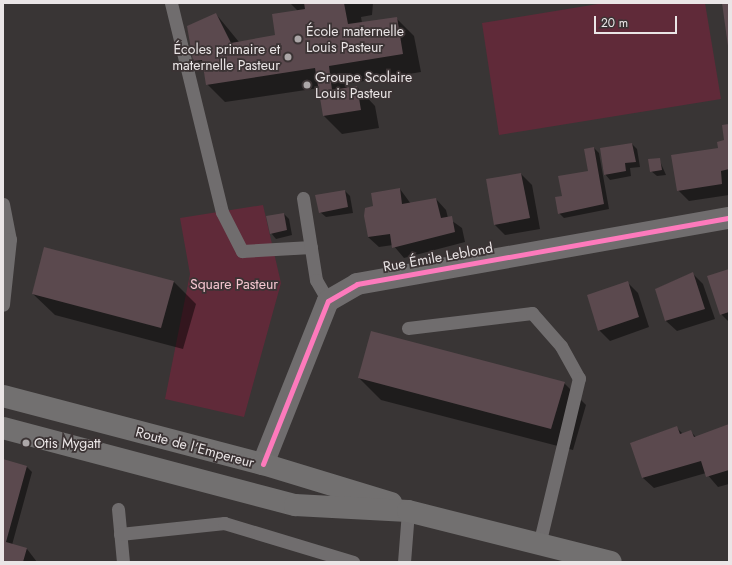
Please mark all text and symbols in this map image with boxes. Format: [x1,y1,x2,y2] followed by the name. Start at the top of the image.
[596,8,679,34] scale bar
[601,14,628,32] text: 20 m
[306,23,404,56] place label: École maternelle Louis Pasteur
[293,34,303,44] marker: École maternelle Louis Pasteur
[172,41,280,74] place label: Écoles primaire et maternelle Pasteur
[283,52,293,62] marker: Écoles primaire et maternelle Pasteur
[315,69,412,102] place label: Groupe Scolaire Louis Pasteur
[302,80,312,90] marker: Groupe Scolaire Louis Pasteur
[382,239,494,275] street label: Rue Émile Leblond
[190,276,278,292] park label: Square Pasteur
[134,423,256,471] street label: Route de l'Empereur
[34,435,101,451] place label: Otis Mygatt
[21,438,31,448] marker: Otis Mygatt

